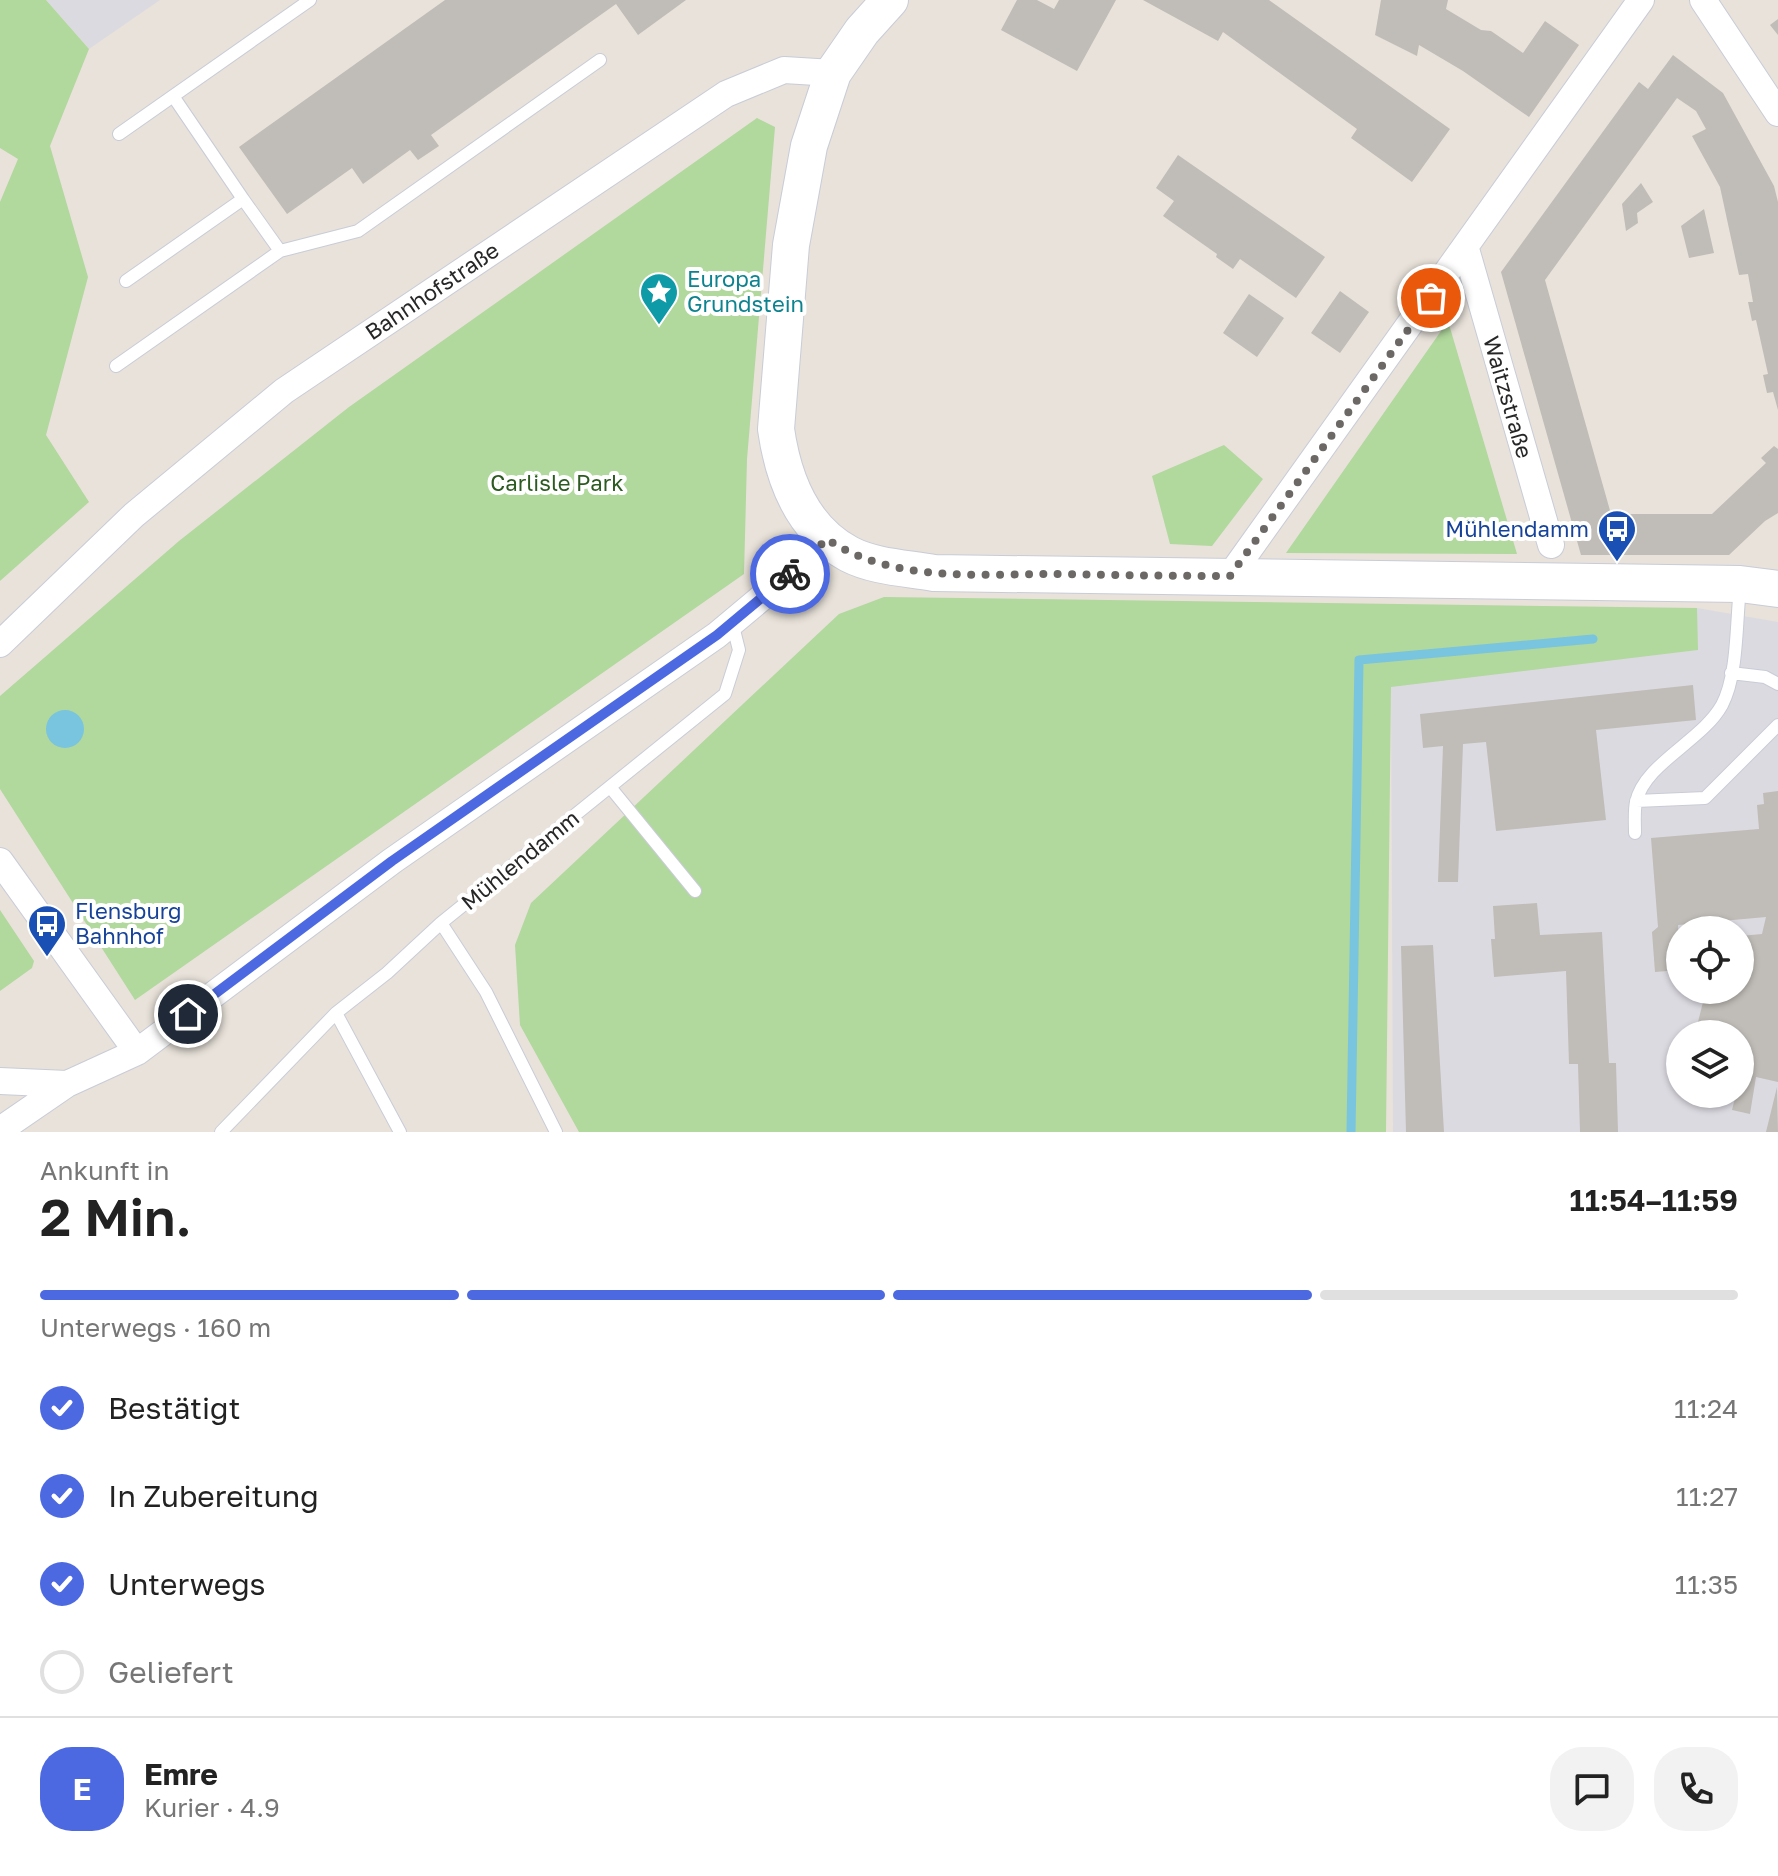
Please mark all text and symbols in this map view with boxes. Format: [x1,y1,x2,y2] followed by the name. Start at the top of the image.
[360,236,504,345] street label: Bahnhofstraße
[1397,264,1465,332] pin
[687,265,804,317] place label: Europa Grundstein
[638,271,680,326] place icon: Europa Grundstein
[1409,276,1453,320] icon: bag
[1478,333,1539,461] street label: Waitzstraße
[490,469,624,496] park label: Carlisle Park
[1596,508,1638,563] bus stop icon: Mühlendamm
[1445,515,1589,542] place label: Mühlendamm
[750,534,830,614] courier
[768,552,812,596] icon: bike
[455,804,584,915] street label: Mühlendamm
[75,897,182,949] place label: Flensburg Bahnhof
[26,903,68,958] bus stop icon: Flensburg Bahnhof
[1666,916,1754,1108] map controls
[1666,916,1754,1004] button: locate
[154,980,222,1048] pin
[166,992,210,1036] icon: home
[1666,1020,1754,1108] button: layers
[40,1155,169,1186] text: Ankunft in
[1570,1182,1738,1218] text: 11:54–11:59
[40,1185,192,1247] text: 2 Min.
[40,1312,271,1343] text: Unterwegs · 160 m
[40,1386,84,1430] icon: check
[108,1390,241,1426] text: Bestätigt
[1674,1393,1738,1424] text: 11:24
[40,1474,84,1518] icon: check
[108,1478,319,1514] text: In Zubereitung
[1676,1481,1738,1512] text: 11:27
[40,1562,84,1606] icon: check
[108,1566,266,1602] text: Unterwegs
[1675,1569,1738,1600] text: 11:35
[108,1654,234,1690] text: Geliefert
[1550,1747,1634,1831] button: chat
[1654,1747,1738,1831] button: phone
[144,1756,218,1792] text: Emre
[73,1771,91,1807] text: E
[144,1792,280,1823] text: Kurier · 4.9

